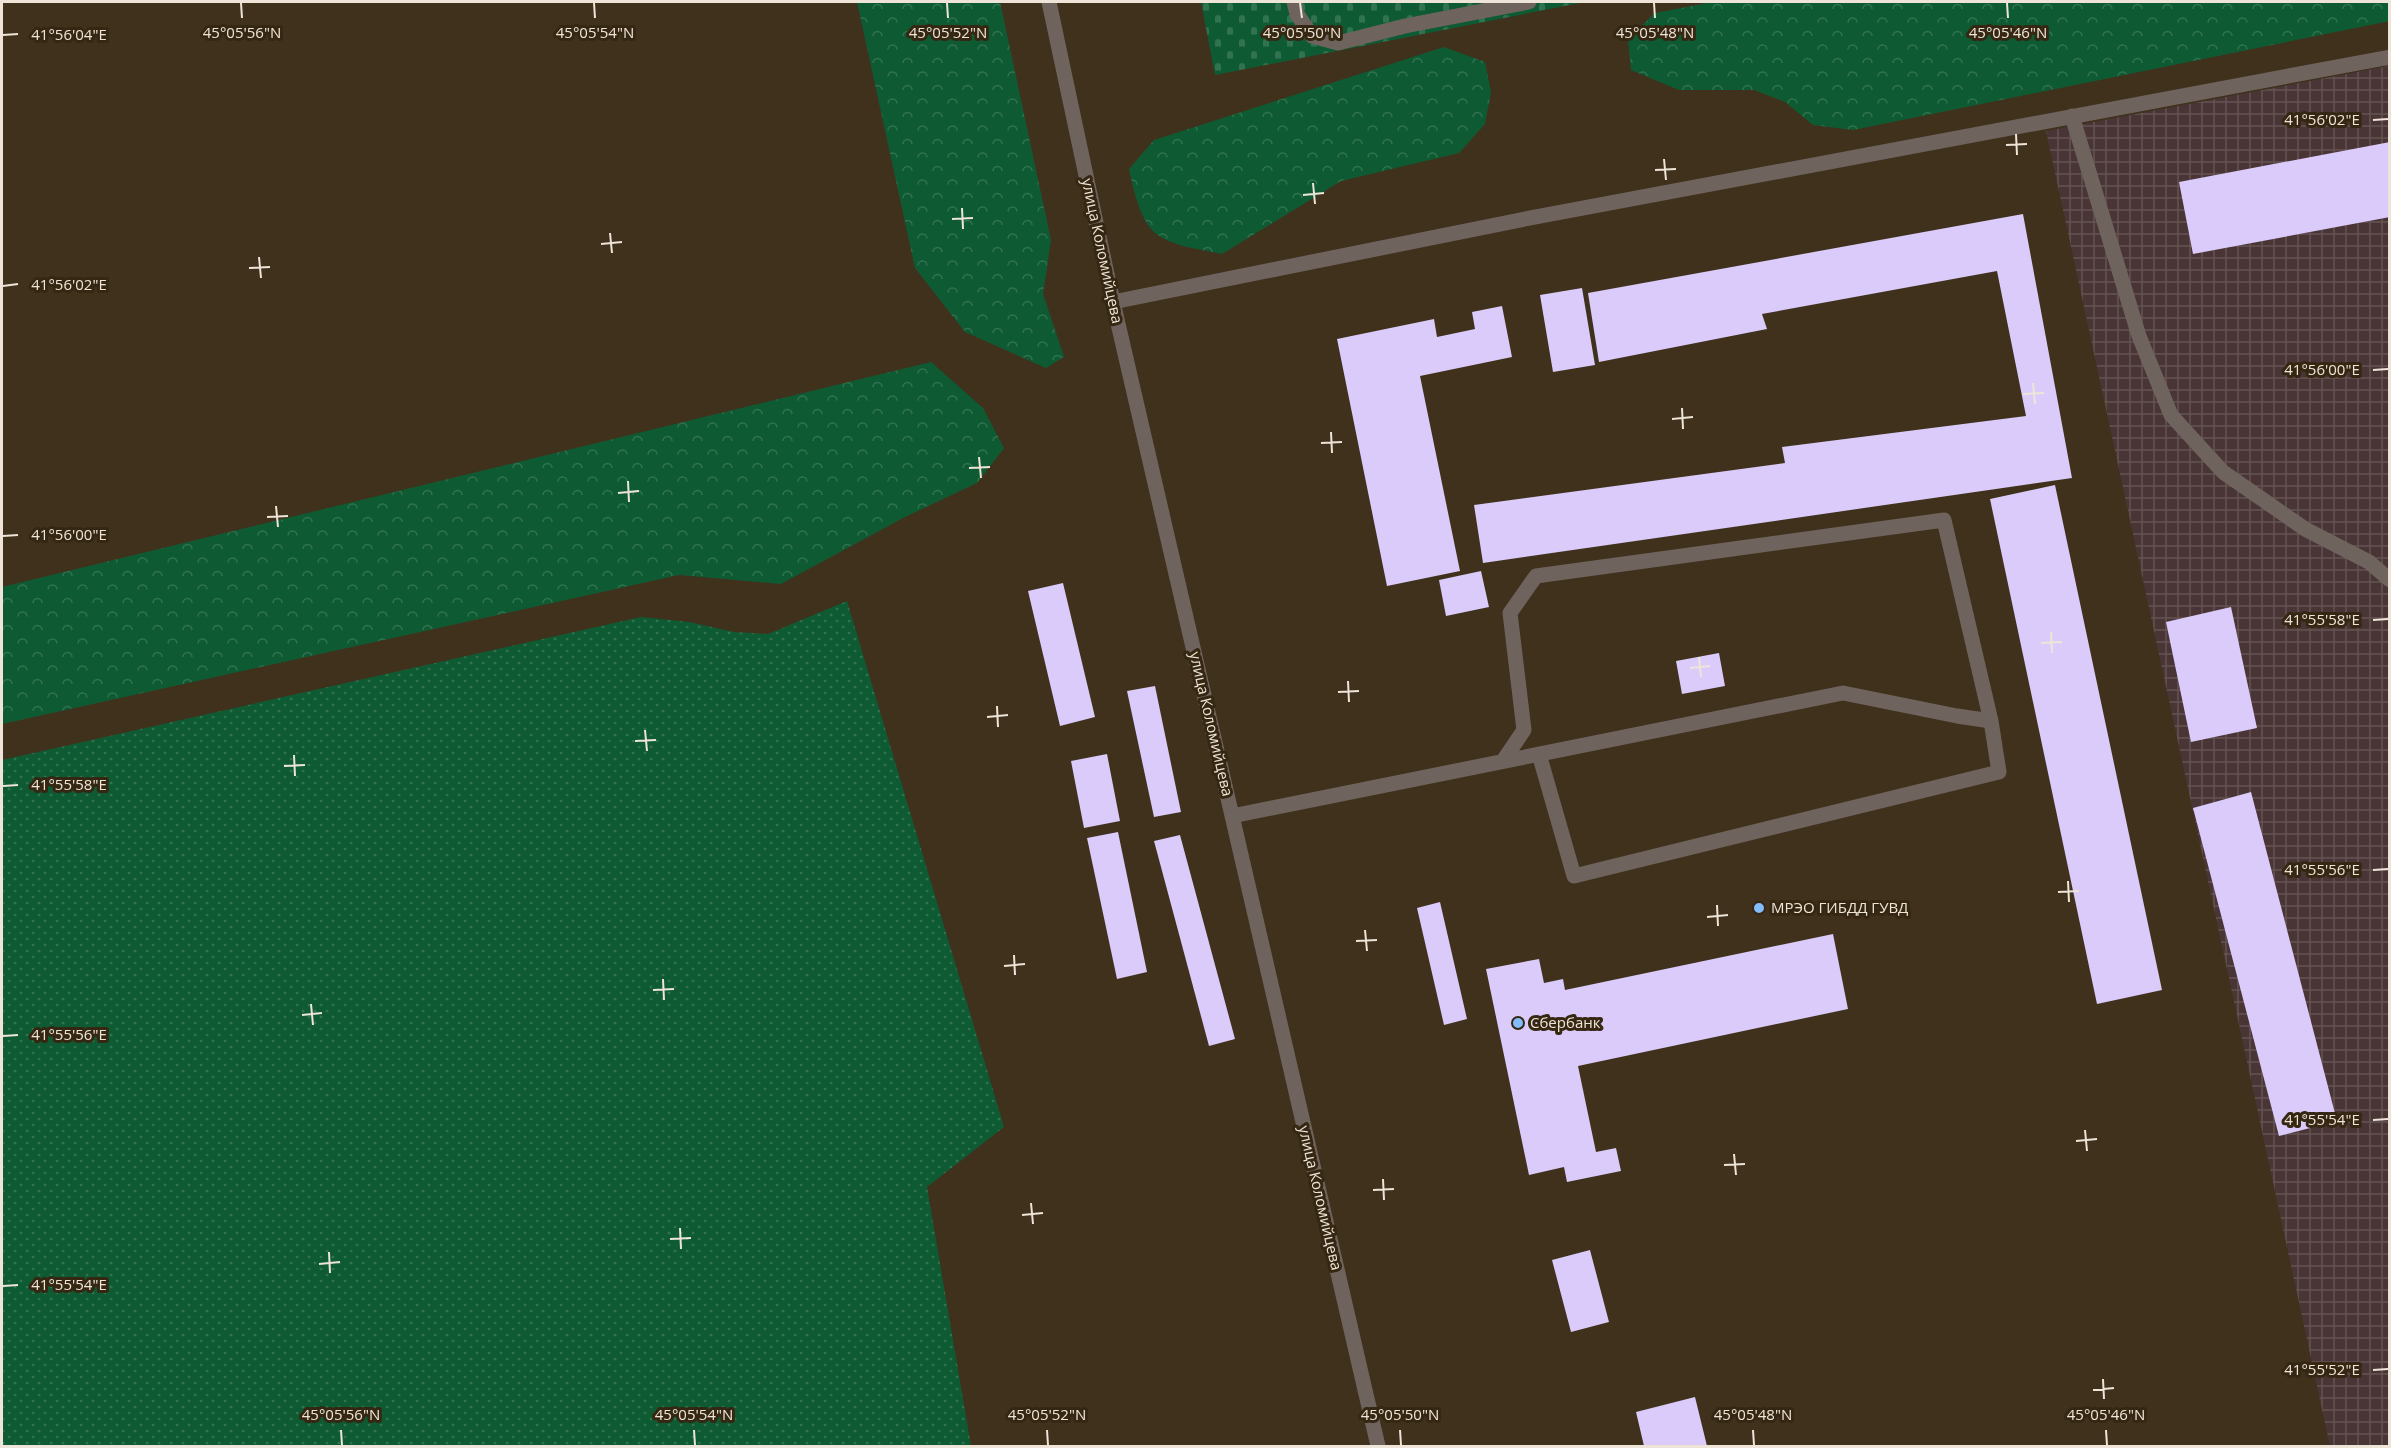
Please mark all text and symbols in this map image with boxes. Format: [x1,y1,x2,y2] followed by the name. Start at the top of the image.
[203,22,281,42] text: 45°05'56"N
[556,22,634,42] text: 45°05'54"N
[909,22,987,42] text: 45°05'52"N
[1263,22,1341,42] text: 45°05'50"N
[1616,22,1694,42] text: 45°05'48"N
[1969,22,2047,42] text: 45°05'46"N
[31,24,107,44] text: 41°56'04"E
[2284,109,2360,129] text: 41°56'02"E
[1078,176,1128,325] street label: улица Коломийцева
[31,274,107,294] text: 41°56'02"E
[2284,359,2360,379] text: 41°56'00"E
[31,524,107,544] text: 41°56'00"E
[2284,609,2360,629] text: 41°55'58"E
[1186,649,1238,798] street label: улица Коломийцева
[31,774,107,794] text: 41°55'58"E
[2284,859,2360,879] text: 41°55'56"E
[1771,897,1908,917] place label: МРЭО ГИБДД ГУВД
[1752,901,1766,915] marker: МРЭО ГИБДД ГУВД
[1530,1012,1601,1032] place label: Сбербанк
[1511,1016,1525,1030] marker: Сбербанк
[31,1024,107,1044] text: 41°55'56"E
[2284,1109,2360,1129] text: 41°55'54"E
[1295,1123,1347,1272] street label: улица Коломийцева
[31,1274,107,1294] text: 41°55'54"E
[2284,1359,2360,1379] text: 41°55'52"E
[302,1404,380,1424] text: 45°05'56"N
[655,1404,733,1424] text: 45°05'54"N
[1008,1404,1086,1424] text: 45°05'52"N
[1361,1404,1439,1424] text: 45°05'50"N
[1714,1404,1792,1424] text: 45°05'48"N
[2067,1404,2145,1424] text: 45°05'46"N

